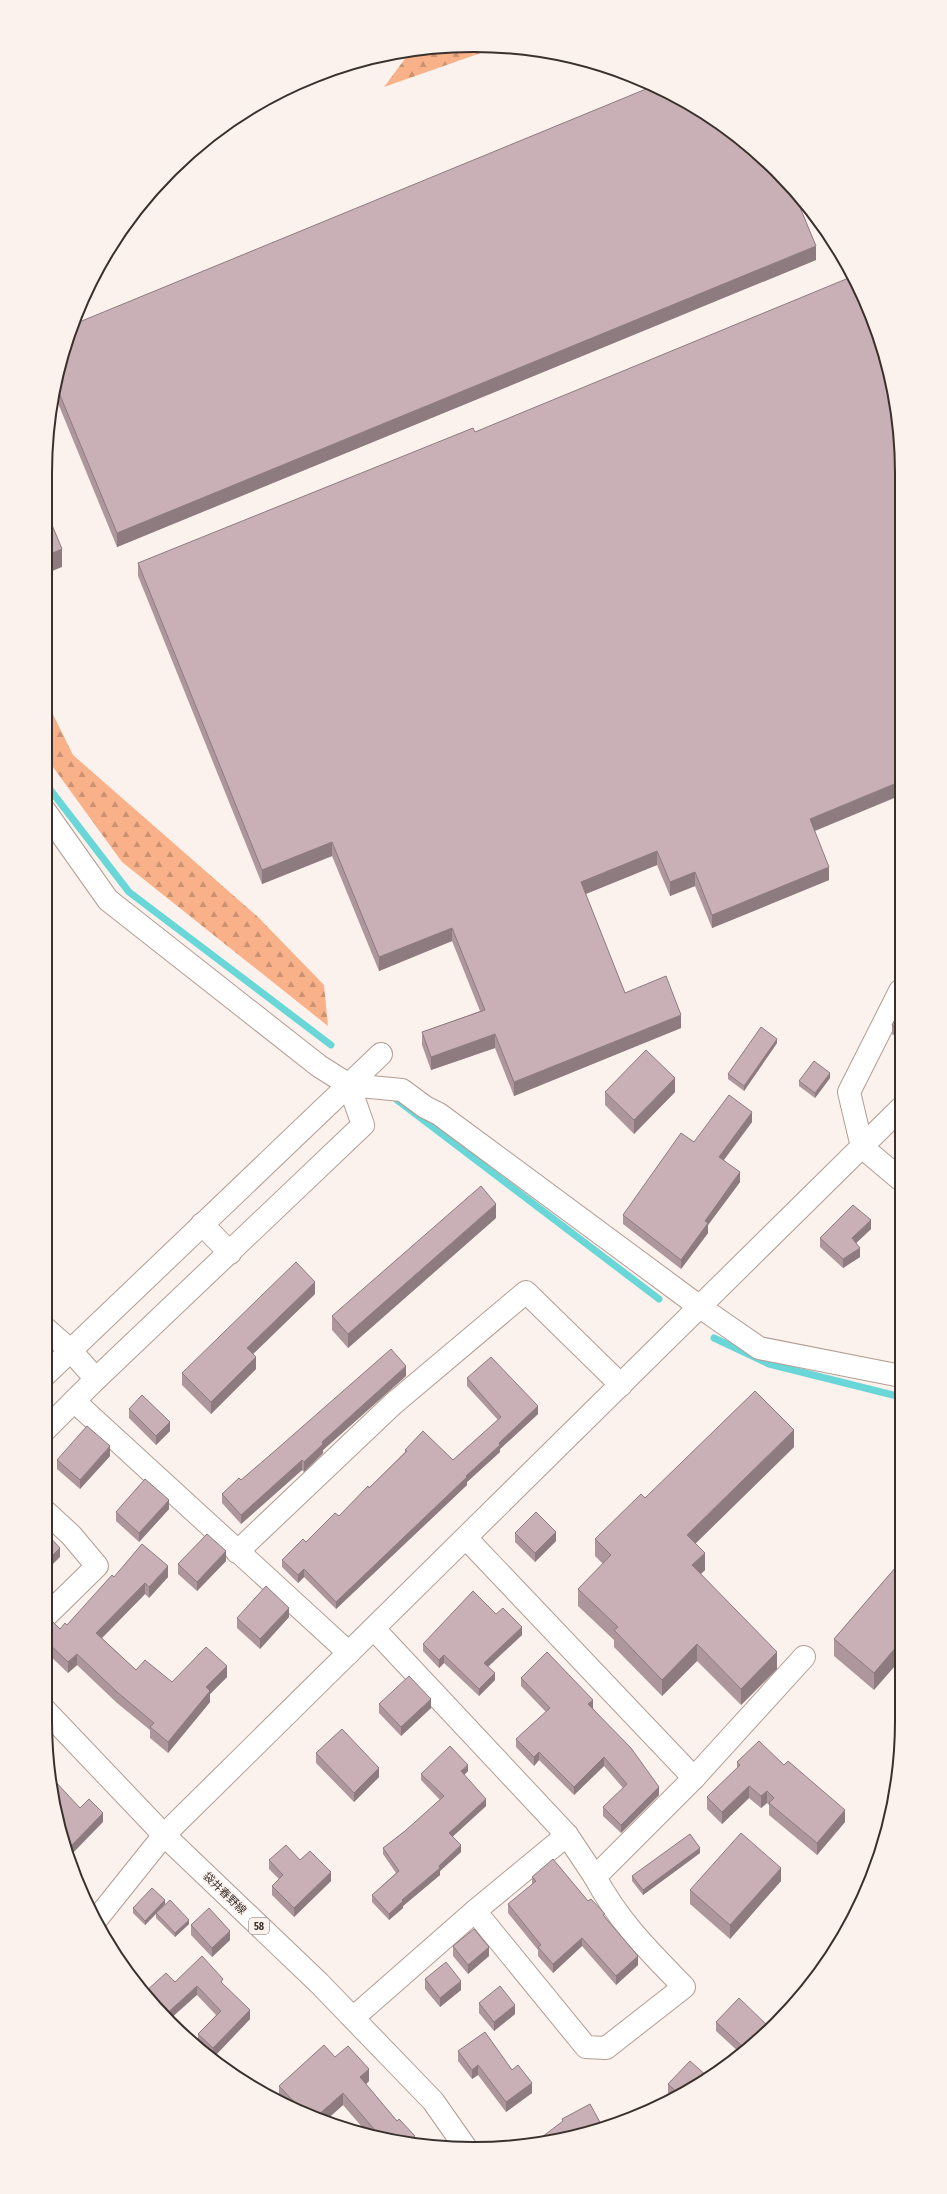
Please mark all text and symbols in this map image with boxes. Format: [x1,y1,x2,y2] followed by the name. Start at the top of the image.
[200,1870,249,1917] street label: 袋井春野線
[249,1918,269,1934] road number: 58

